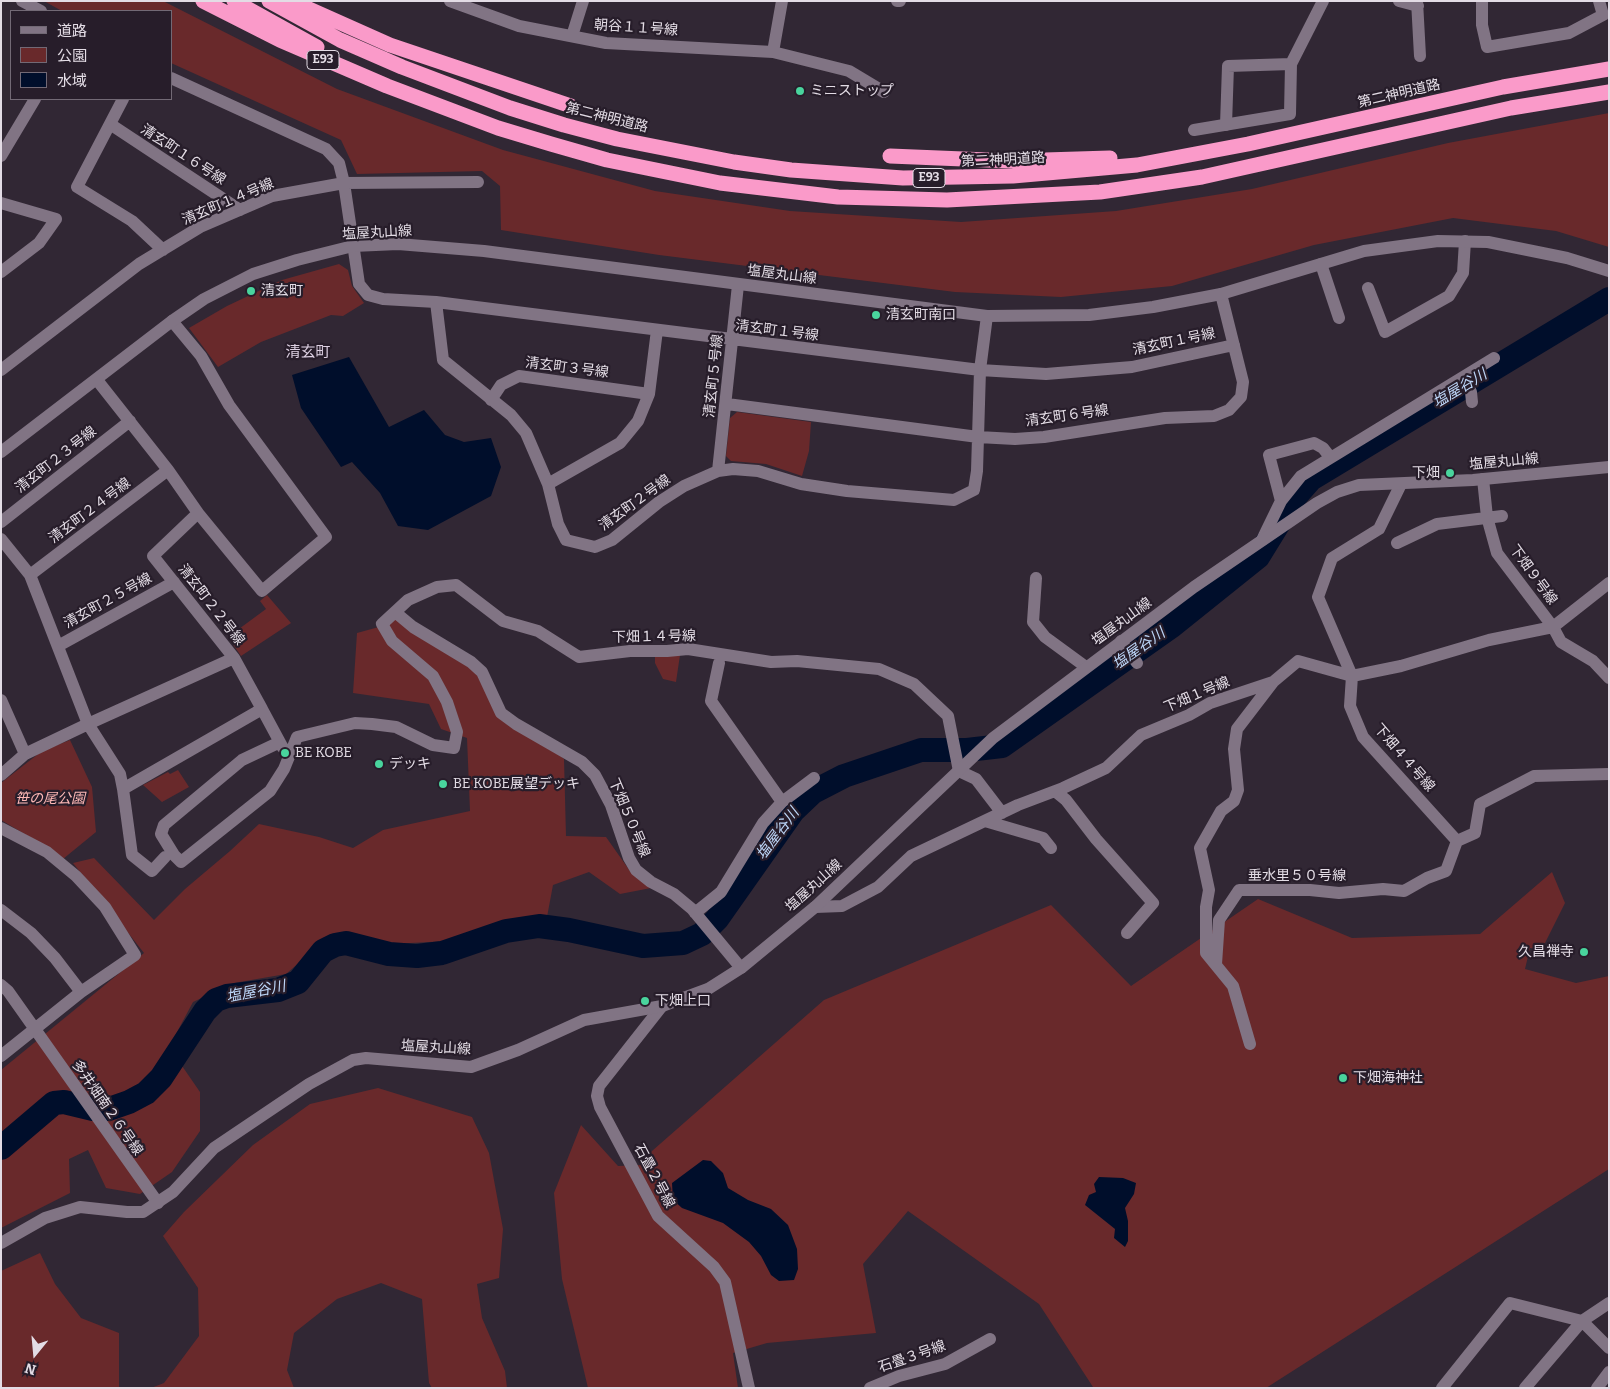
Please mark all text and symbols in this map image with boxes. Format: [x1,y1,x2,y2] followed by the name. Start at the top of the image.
[10,10,172,100] legend
[594,17,678,39] street label: 朝谷１１号線
[57,22,87,40] text: 道路
[57,47,87,65] text: 公園
[307,50,339,70] road number: E93
[57,72,87,90] text: 水域
[1356,76,1442,112] street label: 第二神明道路
[810,83,894,99] place label: ミニストップ
[794,85,806,97] marker: ミニストップ
[564,100,650,136] street label: 第二神明道路
[137,121,229,189] street label: 清玄町１６号線
[961,149,1045,171] street label: 第二神明道路
[913,168,945,188] road number: E93
[180,175,276,229] street label: 清玄町１４号線
[342,223,412,243] street label: 塩屋丸山線
[746,262,818,288] street label: 塩屋丸山線
[261,283,303,299] place label: 清玄町
[245,285,257,297] marker: 清玄町
[886,307,956,323] place label: 清玄町南口
[870,309,882,321] marker: 清玄町南口
[734,318,820,344] street label: 清玄町１号線
[1131,325,1217,359] street label: 清玄町１号線
[701,333,727,419] street label: 清玄町５号線
[286,344,330,362] district label: 清玄町
[524,355,610,381] street label: 清玄町３号線
[1430,366,1490,412] water label: 塩屋谷川
[1024,402,1110,430] street label: 清玄町６号線
[12,423,100,497] street label: 清玄町２３号線
[1468,451,1540,473] street label: 塩屋丸山線
[1412,465,1440,481] place label: 下畑
[1444,467,1456,479] marker: 下畑
[596,472,674,534] street label: 清玄町２号線
[46,475,134,547] street label: 清玄町２４号線
[1506,542,1560,608] street label: 下畑９号線
[174,561,248,649] street label: 清玄町２２号線
[61,570,155,632] street label: 清玄町２５号線
[1089,595,1155,649] street label: 塩屋丸山線
[1109,624,1169,674] water label: 塩屋谷川
[612,628,696,646] street label: 下畑１４号線
[1162,674,1232,716] street label: 下畑１号線
[1370,721,1438,795] street label: 下畑４４号線
[295,745,352,761] place label: BE KOBE
[279,747,291,759] marker: BE KOBE
[389,756,431,772] place label: デッキ
[373,758,385,770] marker: デッキ
[453,776,580,792] place label: BE KOBE展望デッキ
[605,776,653,860] street label: 下畑５０号線
[437,778,449,790] marker: BE KOBE展望デッキ
[15,791,85,807] park label: 笹の尾公園
[753,805,803,863] water label: 塩屋谷川
[782,856,846,916] street label: 塩屋丸山線
[1248,868,1346,884] street label: 垂水里５０号線
[1518,944,1574,960] place label: 久昌禅寺
[1578,946,1590,958] marker: 久昌禅寺
[225,977,287,1007] water label: 塩屋谷川
[655,993,711,1009] place label: 下畑上口
[639,995,651,1007] marker: 下畑上口
[401,1038,471,1058] street label: 塩屋丸山線
[68,1057,146,1159] street label: 多井畑南２６号線
[1353,1070,1423,1086] place label: 下畑海神社
[1337,1072,1349,1084] marker: 下畑海神社
[630,1141,678,1211] street label: 石畳２号線
[10,1329,60,1379] north arrow
[876,1338,948,1376] street label: 石畳３号線
[23,1359,38,1379] text: N

